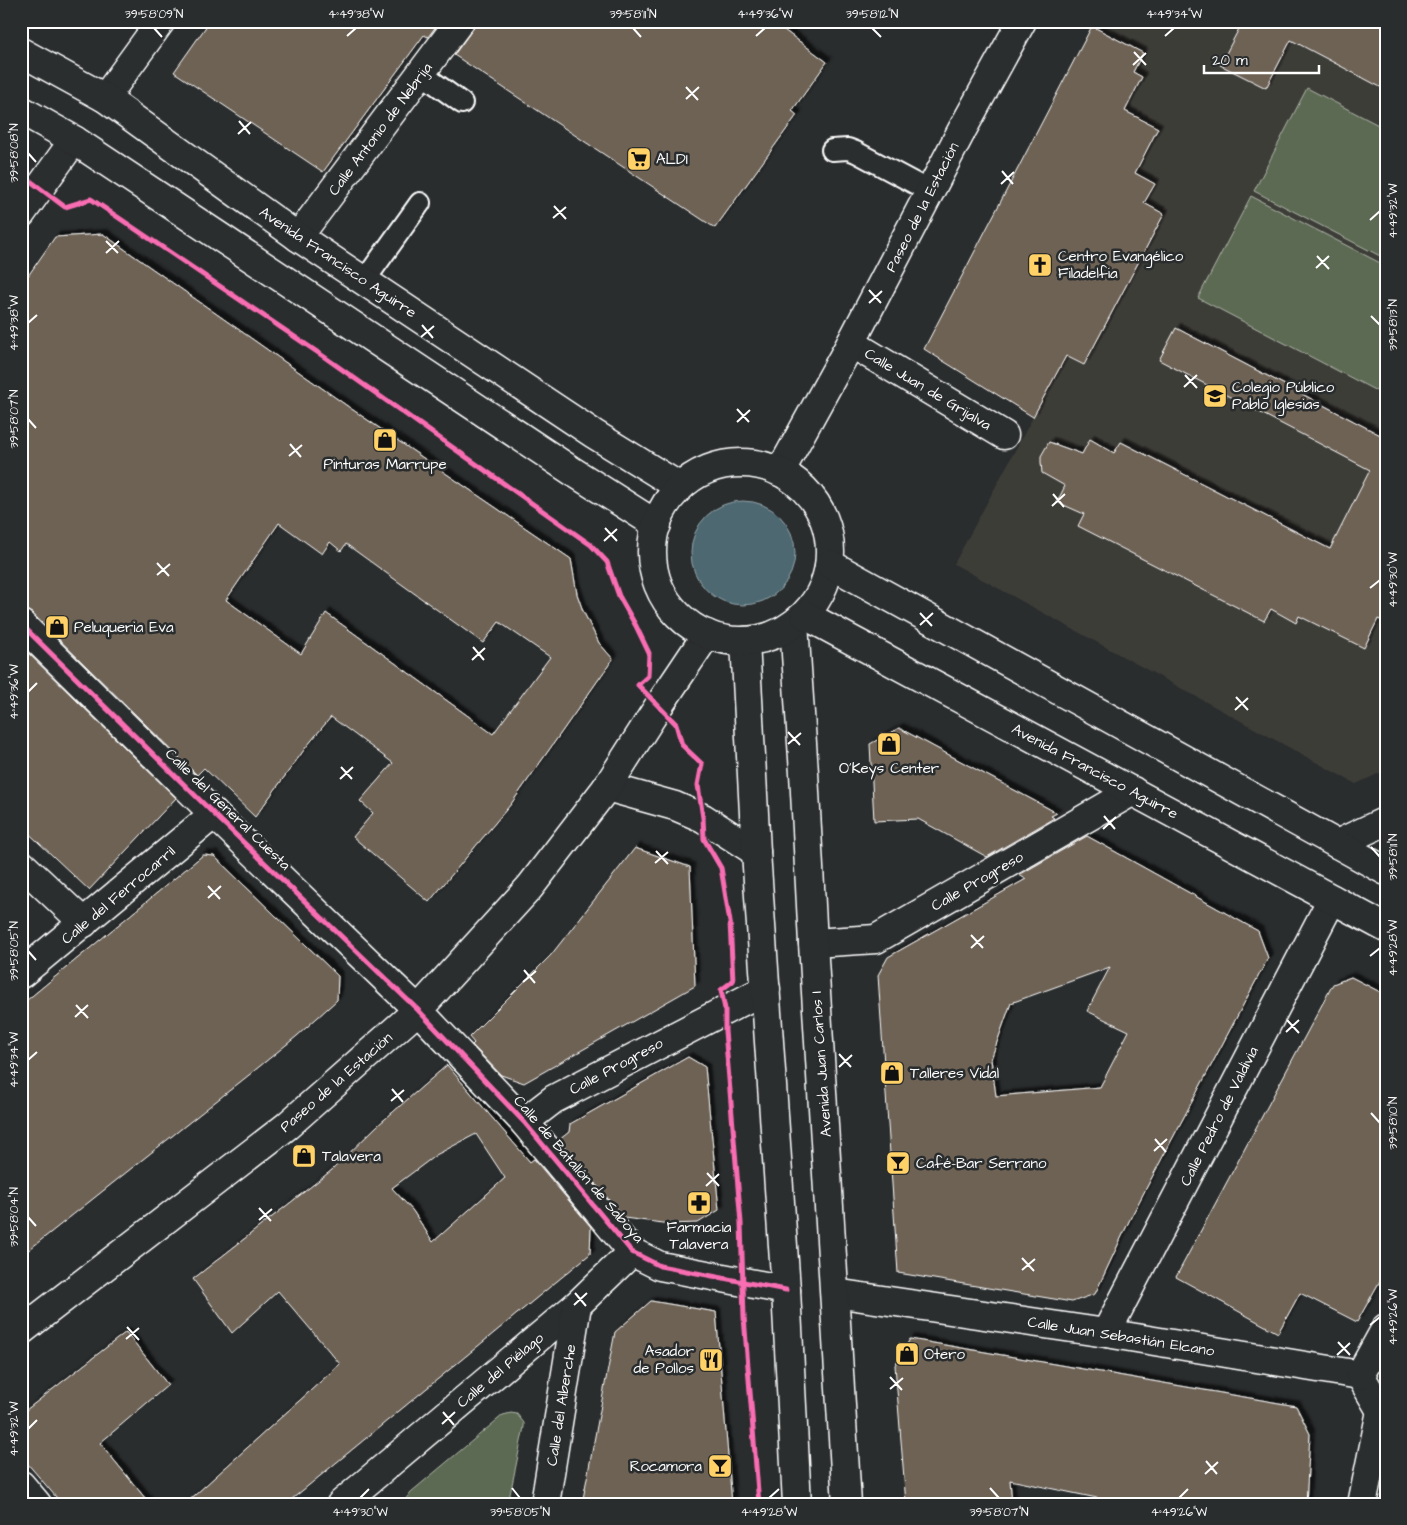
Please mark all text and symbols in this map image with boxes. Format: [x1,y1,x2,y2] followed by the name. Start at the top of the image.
[125,6,184,23] text: 39°58'09"N
[328,6,385,23] text: 4°49'38"W
[609,6,657,23] text: 39°58'11"N
[737,6,793,23] text: 4°49'36"W
[846,6,899,23] text: 39°58'12"N
[1146,6,1203,23] text: 4°49'34"W
[1204,42,1320,74] scale bar
[1212,50,1248,71] text: 20 m
[323,58,438,200] street label: Calle Antonio de Nebrija
[6,123,23,183] text: 39°58'08"N
[881,138,964,276] street label: Paseo de la Estación
[626,146,652,172] supermarket icon: ALDI
[656,149,688,170] place label: ALDI
[1385,183,1402,238] text: 4°49'32"W
[254,202,420,324] street label: Avenida Francisco Aguirre
[1058,246,1184,284] place label: Centro Evangélico Filadelfia
[1027,252,1053,278] church icon: Centro Evangélico Filadelfia
[6,294,23,351] text: 4°49'38"W
[1385,299,1402,351] text: 39°58'13"N
[860,343,995,436] street label: Calle Juan de Grijalva
[1232,377,1335,416] place label: Colegio Público Pablo Iglesias
[1202,383,1228,409] school or university icon: Colegio Público Pablo Iglesias
[6,389,23,449] text: 39°58'07"N
[372,427,398,453] shop icon: Pinturas Marrupe
[323,454,447,475] place label: Pinturas Marrupe
[1385,552,1402,608] text: 4°49'30"W
[44,614,70,640] shop icon: Peluqueria Eva
[74,617,174,638] place label: Peluqueria Eva
[6,664,23,720] text: 4°49'36"W
[1007,719,1182,825] street label: Avenida Francisco Aguirre
[876,731,902,757] shop icon: O'Keys Center
[160,744,295,875] street label: Calle del General Cuesta
[839,758,939,780] place label: O'Keys Center
[1385,833,1402,881] text: 39°58'11"N
[57,841,180,949] street label: Calle del Ferrocarril
[927,846,1028,917] street label: Calle Progreso
[1385,919,1402,976] text: 4°49'28"W
[6,920,23,981] text: 39°58'05"N
[806,990,837,1138] street label: Avenida Juan Carlos I
[276,1027,398,1137] street label: Paseo de la Estación
[6,1031,23,1088] text: 4°49'34"W
[566,1033,668,1101] street label: Calle Progreso
[1175,1043,1264,1190] street label: Calle Pedro de Valdivia
[879,1060,905,1086] shop icon: Talleres Vidal
[910,1063,999,1084] place label: Talleres Vidal
[508,1091,649,1249] street label: Calle de Batallón de Saboya
[1385,1096,1402,1150] text: 39°58'10"N
[291,1143,317,1169] shop icon: Talavera
[322,1146,381,1167] place label: Talavera
[885,1150,911,1176] bar icon: Café-Bar Serrano
[916,1153,1047,1174] place label: Café-Bar Serrano
[6,1187,23,1247] text: 39°58'04"N
[686,1190,712,1216] pharmacy icon: Farmacia Talavera
[667,1217,732,1255] place label: Farmacia Talavera
[1385,1288,1402,1345] text: 4°49'26"W
[1026,1311,1216,1362] street label: Calle Juan Sebastián Elcano
[452,1327,549,1414] street label: Calle del Piélago
[634,1341,694,1379] place label: Asador de Pollos
[894,1341,920,1367] shop icon: Otero
[541,1343,581,1468] street label: Calle del Alberche
[924,1344,966,1365] place label: Otero
[698,1347,724,1373] restaurant icon: Asador de Pollos
[6,1401,23,1456] text: 4°49'32"W
[707,1453,733,1479] bar icon: Rocamora
[630,1456,702,1477] place label: Rocamora
[332,1504,388,1521] text: 4°49'30"W
[490,1504,551,1521] text: 39°58'05"N
[741,1504,798,1521] text: 4°49'28"W
[969,1504,1029,1521] text: 39°58'07"N
[1151,1504,1208,1521] text: 4°49'26"W

